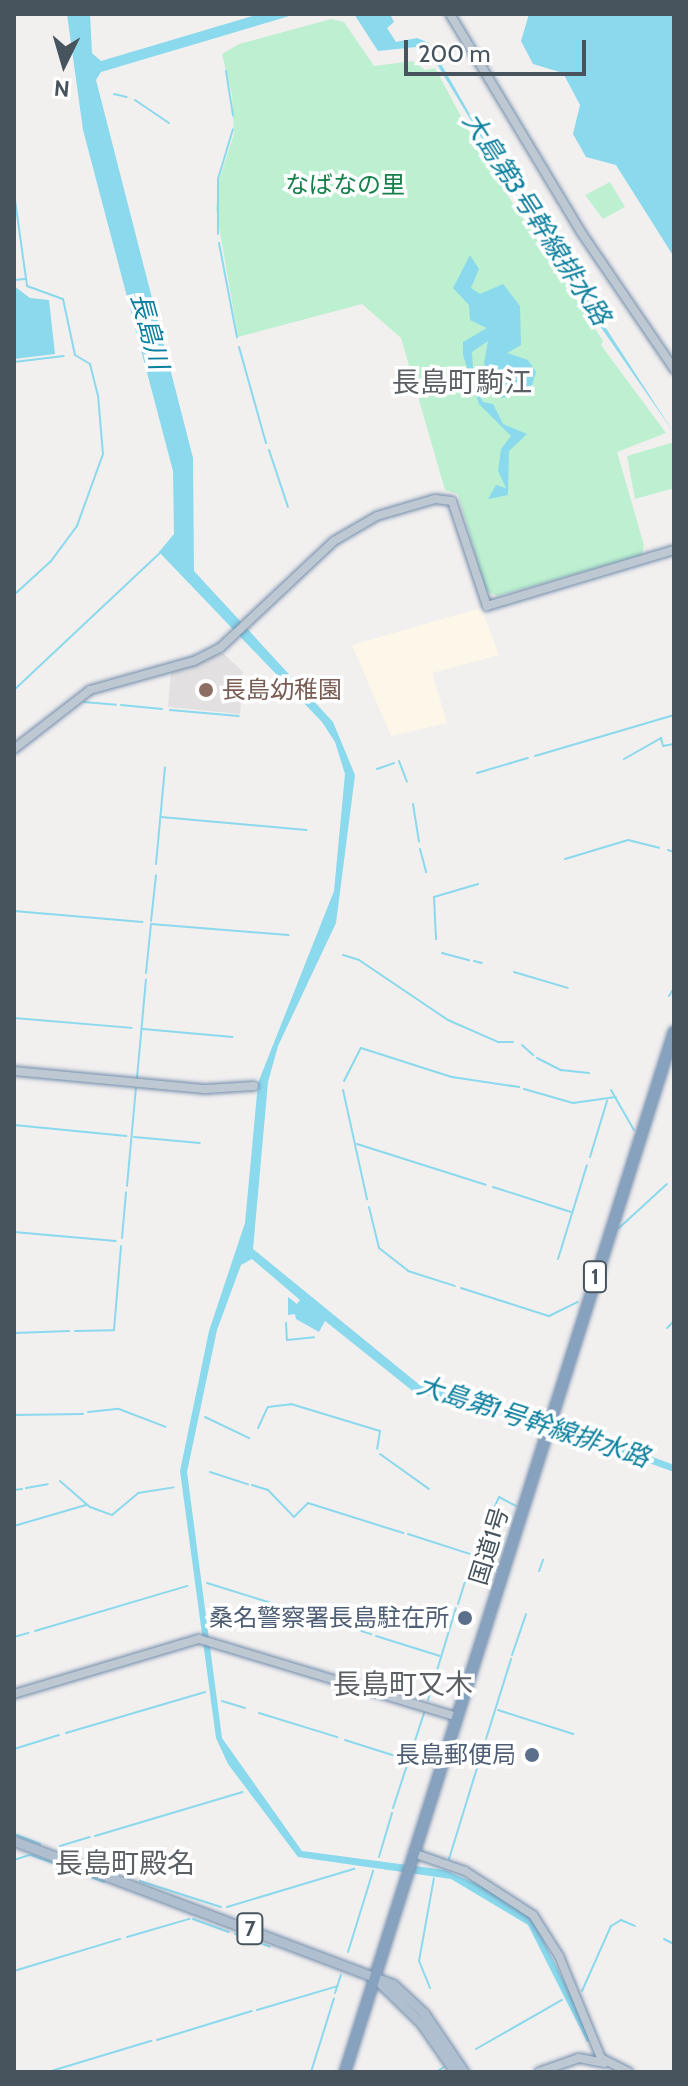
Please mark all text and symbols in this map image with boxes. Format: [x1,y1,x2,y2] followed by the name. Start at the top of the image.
[24,24,104,104] north arrow
[408,24,590,74] scale bar
[418,39,491,68] text: 200 m
[53,74,71,103] text: N
[456,107,616,331] water label: 大島第3号幹線排水路
[285,171,405,199] park label: なばなの里
[124,289,174,373] water label: 長島川
[392,365,532,399] district label: 長島町駒江
[222,676,342,704] place label: 長島幼稚園
[197,681,215,699] marker: 長島幼稚園
[581,1259,609,1295] road number: 1
[413,1370,653,1474] water label: 大島第1号幹線排水路
[464,1504,514,1588] street label: 国道1号
[209,1604,449,1632] place label: 桑名警察署長島駐在所
[456,1609,474,1627] marker: 桑名警察署長島駐在所
[333,1667,473,1701] district label: 長島町又木
[396,1741,516,1769] place label: 長島郵便局
[523,1746,541,1764] marker: 長島郵便局
[55,1846,195,1880] district label: 長島町殿名
[236,1911,264,1947] road number: 7

